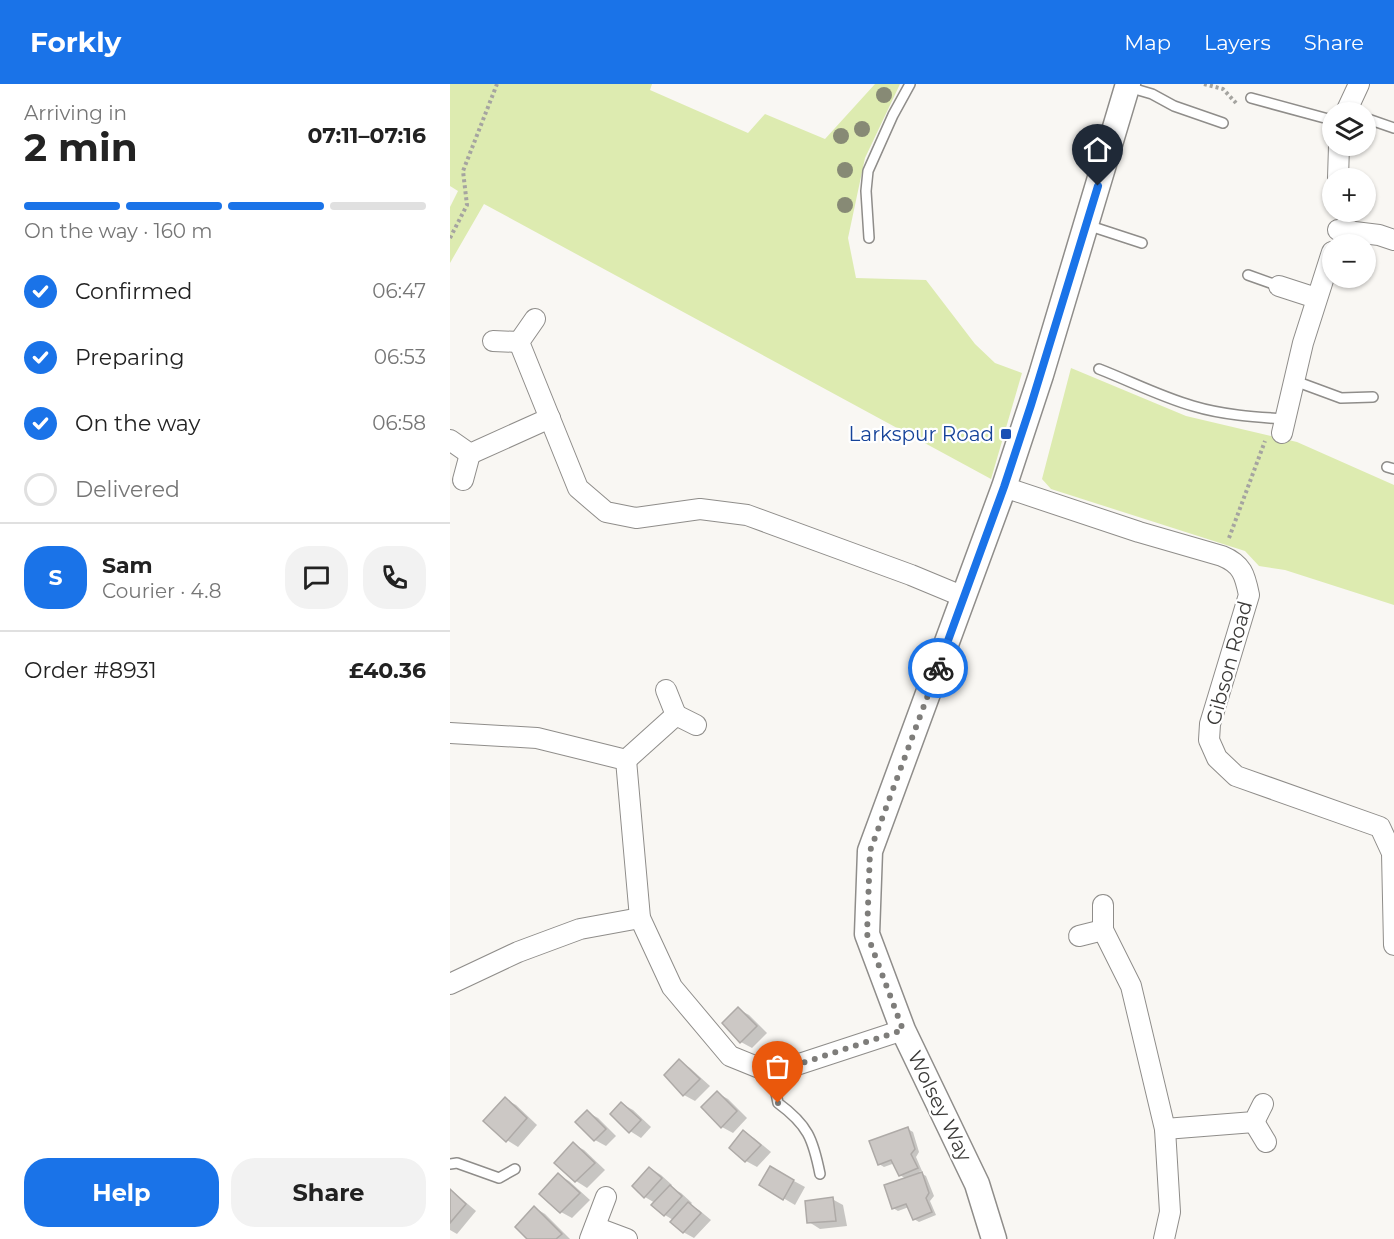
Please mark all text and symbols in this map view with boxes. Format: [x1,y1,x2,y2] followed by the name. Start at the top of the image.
[30,25,121,59] text: Forkly
[1124,30,1171,55] text: Map
[1204,30,1271,55] text: Layers
[1304,30,1364,55] text: Share
[24,101,127,125] text: Arriving in
[1322,102,1376,288] map controls
[1322,102,1376,156] button: layers
[307,122,426,149] text: 07:11–07:16
[24,123,138,171] text: 2 min
[1072,124,1123,186] pin
[1081,133,1114,166] icon: home
[1322,168,1376,222] button: +
[24,219,213,243] text: On the way · 160 m
[1322,234,1376,288] button: −
[24,275,57,308] icon: check
[75,278,192,305] text: Confirmed
[372,279,426,303] text: 06:47
[24,341,57,374] icon: check
[75,344,184,371] text: Preparing
[374,345,426,369] text: 06:53
[24,407,57,440] icon: check
[75,410,200,437] text: On the way
[372,411,426,435] text: 06:58
[849,422,994,446] place label: Larkspur Road
[999,427,1013,441] marker: Larkspur Road
[75,476,180,503] text: Delivered
[285,546,348,609] button: chat
[363,546,426,609] button: phone
[102,552,153,579] text: Sam
[48,564,63,591] text: S
[102,579,221,603] text: Courier · 4.8
[1201,598,1257,728] street label: Gibson Road
[908,638,968,698] courier
[922,652,955,685] icon: bike
[24,657,157,684] text: Order #8931
[349,657,426,684] text: £40.36
[752,1041,803,1103] pin
[903,1047,977,1165] street label: Wolsey Way
[761,1050,794,1083] icon: bag
[24,1158,219,1227] button: Help
[231,1158,426,1227] button: Share

